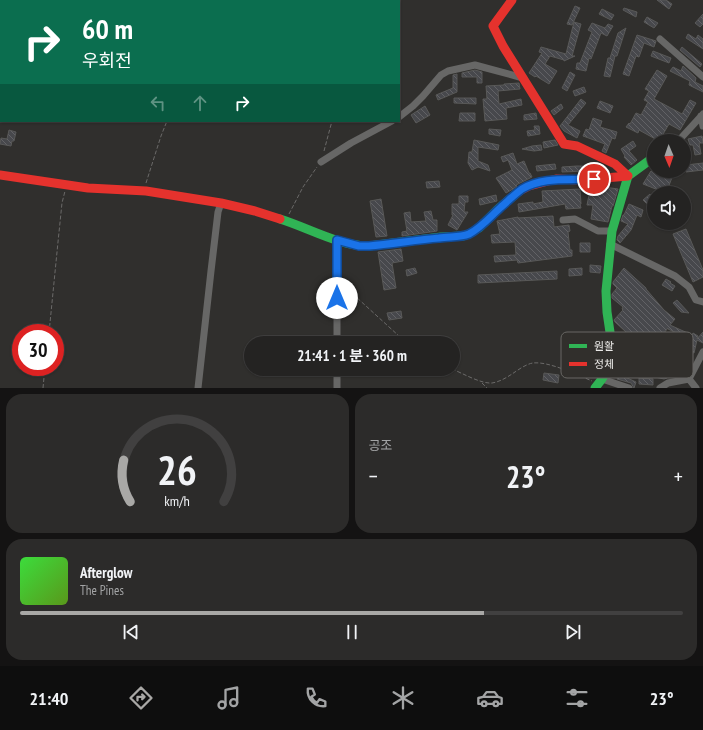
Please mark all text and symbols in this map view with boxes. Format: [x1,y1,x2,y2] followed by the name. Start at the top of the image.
[82,10,133,47] text: 60 m
[16,16,68,68] icon: right
[82,49,132,72] text: 우회전
[147,92,169,114] icon: left
[189,92,211,114] icon: ahead
[231,92,253,114] icon: right
[647,134,691,178] north arrow
[647,134,691,230] map controls
[577,162,611,196] pin
[583,168,605,190] icon: arrive
[647,186,691,230] button: sound
[316,277,358,319] position arrow
[12,324,64,376] speed limit sign: 30
[561,332,693,378] legend
[594,339,614,353] text: 원활
[297,346,407,365] text: 21:41 · 1 분 · 360 m
[594,357,614,371] text: 정체
[369,437,392,454] text: 공조
[157,442,197,495] text: 26
[506,457,546,496] text: 23°
[369,462,378,490] text: −
[674,462,683,490] text: +
[165,490,190,509] text: km/h
[80,563,132,582] text: Afterglow
[80,582,124,599] text: The Pines
[120,621,142,643] icon: previous
[341,621,363,643] icon: pause
[562,621,584,643] icon: next
[127,684,155,712] icon: directions
[215,684,243,712] icon: music
[302,684,330,712] icon: phone
[389,684,417,712] icon: climate
[476,684,504,712] icon: car
[563,684,591,712] icon: filters
[30,687,68,710] text: 21:40
[650,687,673,710] text: 23°

